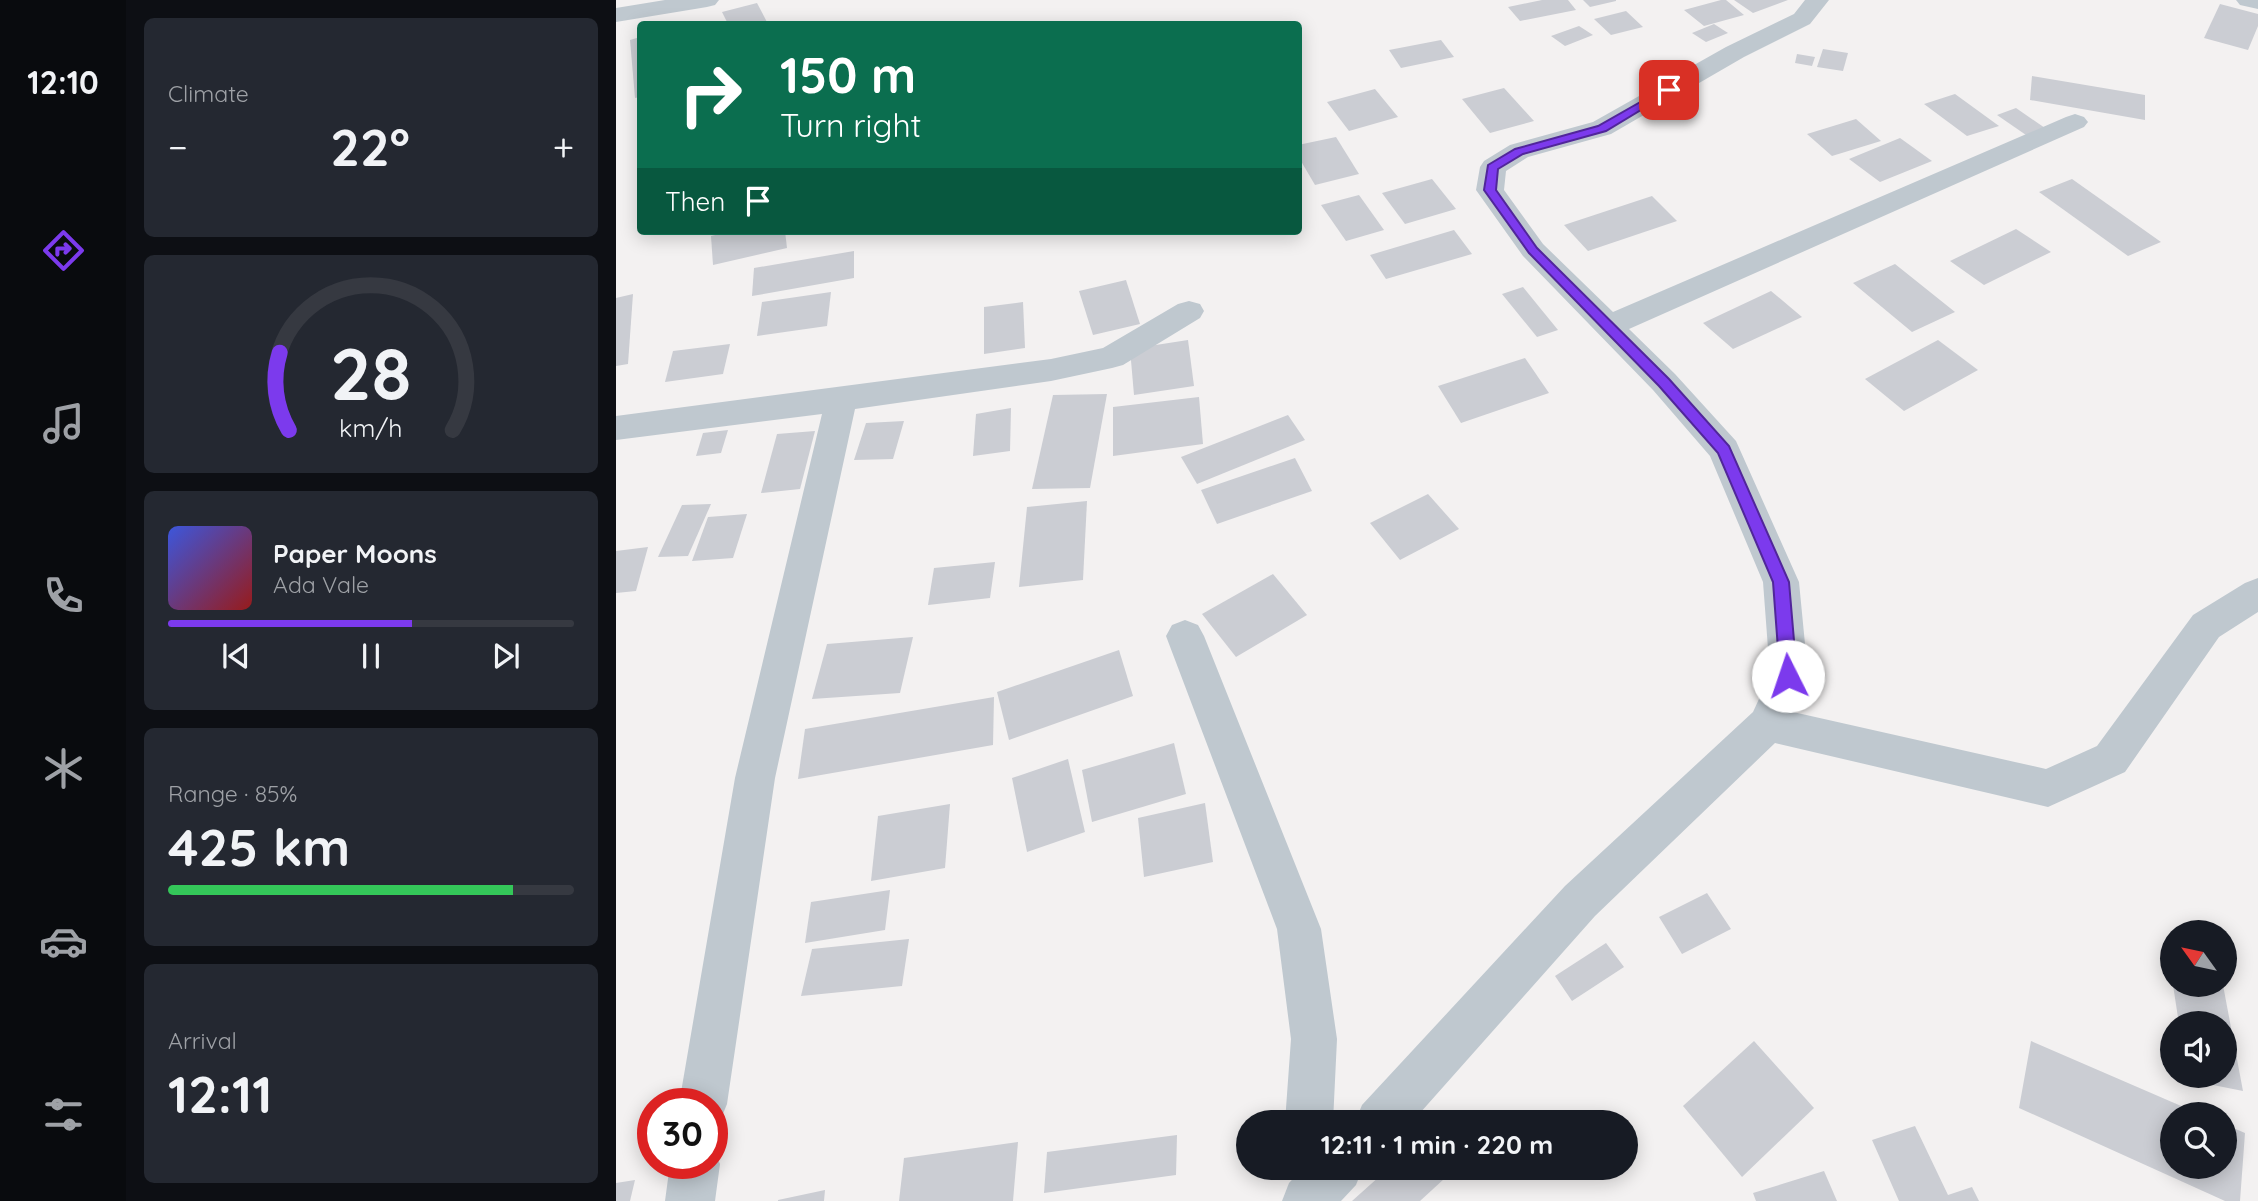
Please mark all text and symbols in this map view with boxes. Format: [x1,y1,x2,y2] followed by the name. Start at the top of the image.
[780,44,916,105] text: 150 m
[665,49,756,140] icon: right
[1639,60,1699,120] pin
[27,62,99,102] text: 12:10
[1650,71,1688,109] icon: arrive
[168,79,249,108] text: Climate
[780,105,921,145] text: Turn right
[330,114,410,179] text: 22°
[168,123,188,171] text: −
[553,123,574,171] text: +
[739,182,777,220] icon: arrive
[665,185,725,218] text: Then
[39,226,88,275] icon: directions
[330,327,412,418] text: 28
[39,399,88,448] icon: music
[339,412,403,443] text: km/h
[273,537,437,570] text: Paper Moons
[273,570,369,599] text: Ada Vale
[39,571,88,620] icon: phone
[217,637,255,675] icon: previous
[352,637,390,675] icon: pause
[487,637,525,675] icon: next
[1751,639,1825,713] position arrow
[39,744,88,793] icon: climate
[168,779,297,808] text: Range · 85%
[168,814,350,879] text: 425 km
[39,917,88,966] icon: car
[2160,920,2236,998] north arrow
[2160,920,2237,1179] map controls
[2160,1011,2237,1088] button: sound
[168,1026,237,1055] text: Arrival
[168,1061,272,1126] text: 12:11
[637,1088,728,1179] speed limit sign: 30
[39,1090,88,1139] icon: filters
[2160,1102,2237,1179] button: search
[1321,1128,1553,1161] text: 12:11 · 1 min · 220 m

